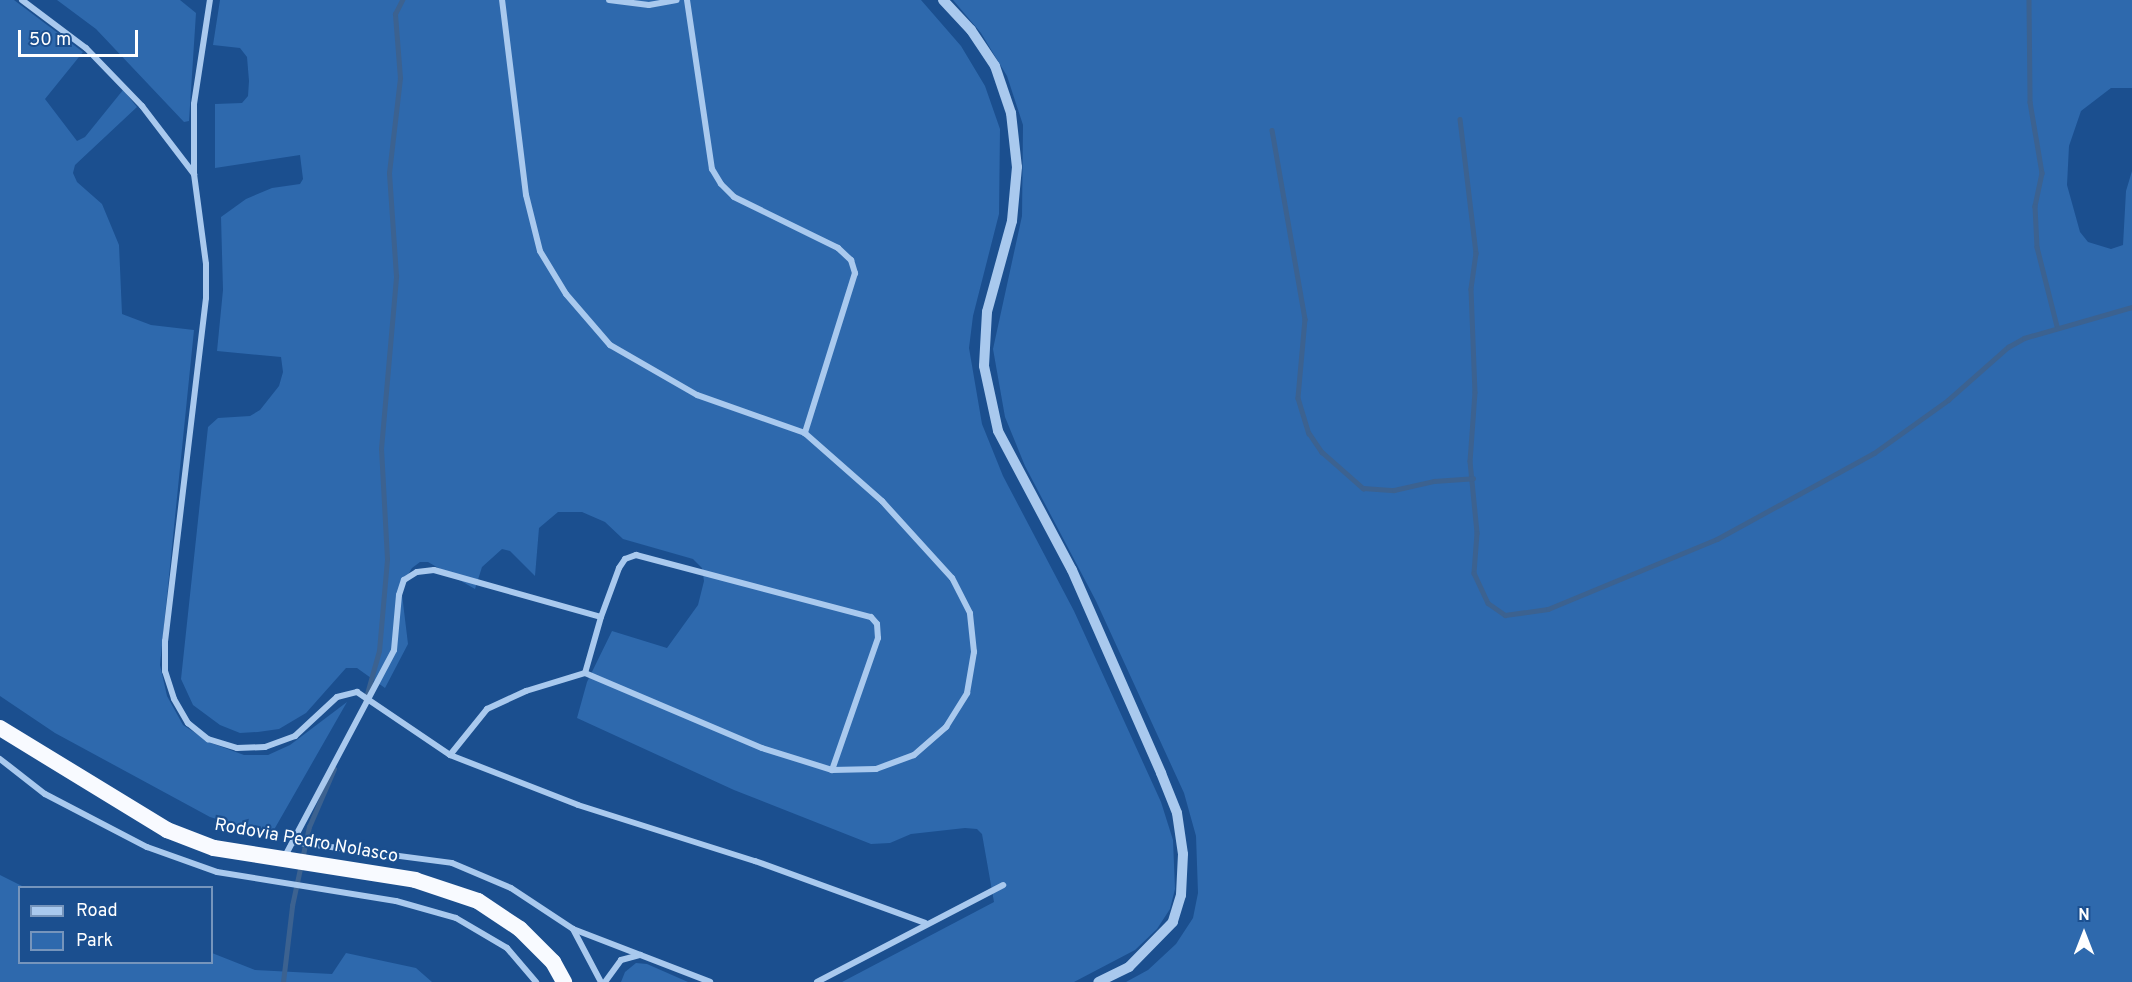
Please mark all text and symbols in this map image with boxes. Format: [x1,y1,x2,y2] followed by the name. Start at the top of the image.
[21,18,141,56] scale bar
[29,29,71,52] text: 50 m
[212,815,400,869] street label: Rodovia Pedro Nolasco
[18,886,213,964] legend
[76,900,118,923] text: Road
[2054,904,2114,964] north arrow
[2078,906,2090,926] text: N
[76,930,113,953] text: Park

